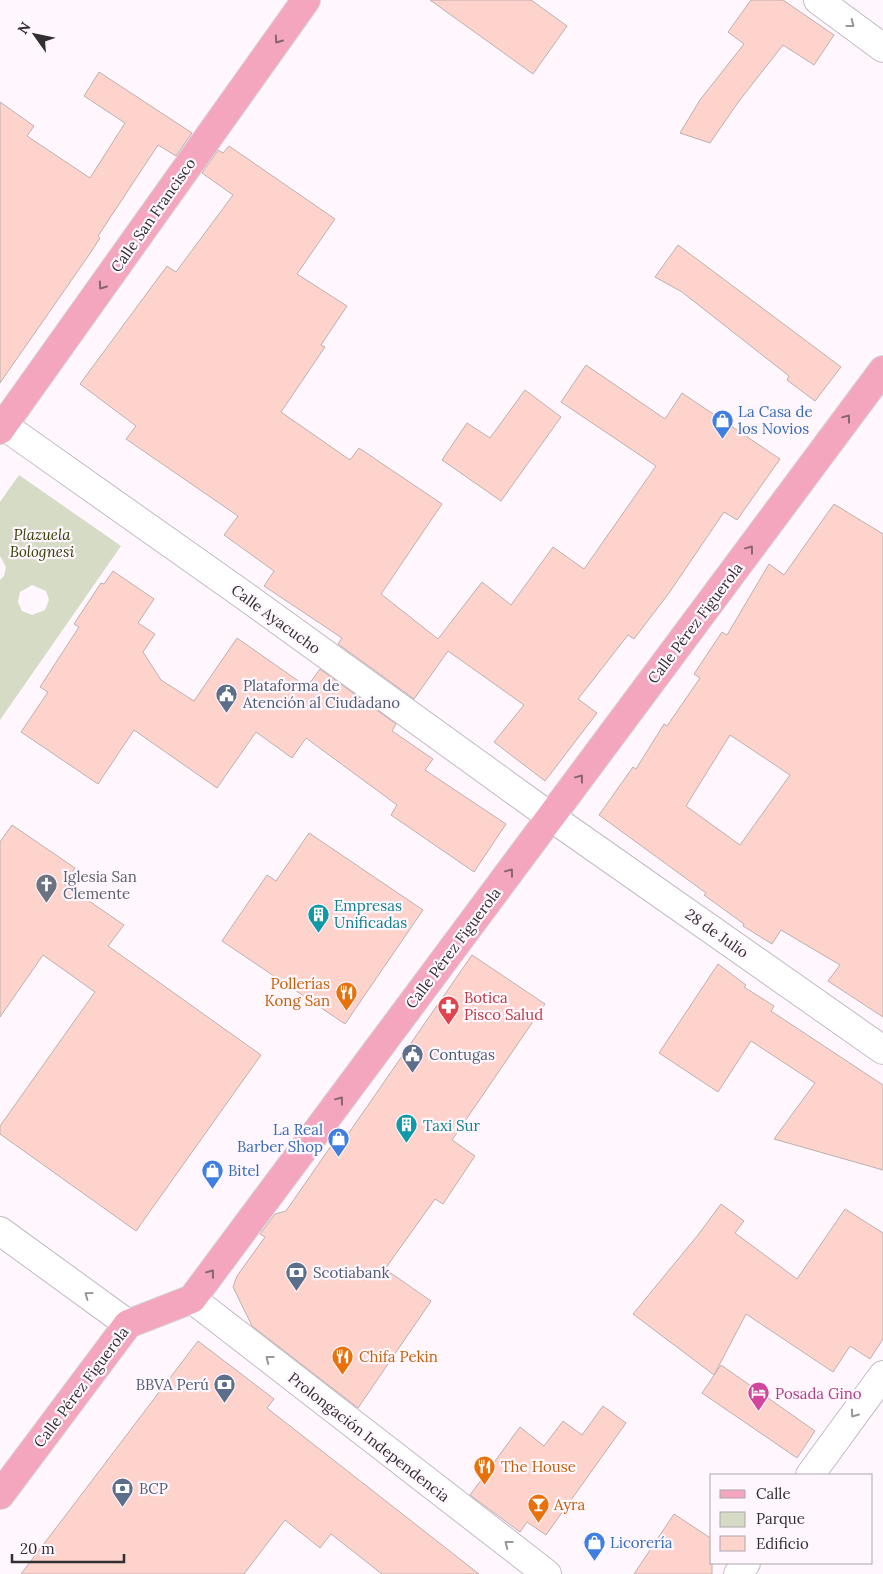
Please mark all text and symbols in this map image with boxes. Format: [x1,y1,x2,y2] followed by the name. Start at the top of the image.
[10,10,60,60] north arrow
[14,18,35,37] text: N
[845,18,855,27] one-way arrow
[275,34,284,44] one-way arrow
[107,154,200,276] street label: Calle San Francisco
[100,280,108,289] one-way arrow
[738,402,813,438] place label: La Casa de los Novios
[710,408,734,439] shop icon: La Casa de los Novios
[841,414,850,424] one-way arrow
[10,525,74,561] park label: Plazuela Bolognesi
[744,546,752,555] one-way arrow
[643,559,747,687] street label: Calle Pérez Figuerola
[228,580,325,658] street label: Calle Ayacucho
[242,676,400,712] place label: Plataforma de Atención al Ciudadano
[215,682,239,713] public building icon: Plataforma de Atención al Ciudadano
[574,774,583,784] one-way arrow
[63,867,137,903] place label: Iglesia San Clemente
[504,868,513,878] one-way arrow
[35,873,59,904] church icon: Iglesia San Clemente
[401,884,505,1012] street label: Calle Pérez Figuerola
[334,896,407,932] place label: Empresas Unificadas
[306,902,330,933] building icon: Empresas Unificadas
[682,904,753,962] street label: 28 de Julio
[265,974,330,1010] place label: Pollerías Kong San
[334,980,358,1011] restaurant icon: Pollerías Kong San
[464,988,543,1024] place label: Botica Pisco Salud
[436,994,460,1025] pharmacy icon: Botica Pisco Salud
[401,1042,425,1073] public building icon: Contugas
[429,1045,495,1064] place label: Contugas
[334,1096,343,1106] one-way arrow
[395,1113,419,1144] building icon: Taxi Sur
[423,1116,480,1135] place label: Taxi Sur
[237,1120,323,1156] place label: La Real Barber Shop
[327,1126,351,1157] shop icon: La Real Barber Shop
[200,1158,224,1189] shop icon: Bitel
[228,1161,260,1180] place label: Bitel
[285,1260,309,1291] bank icon: Scotiabank
[313,1263,390,1282] place label: Scotiabank
[206,1270,214,1279] one-way arrow
[84,1292,94,1301] one-way arrow
[29,1323,133,1451] street label: Calle Pérez Figuerola
[331,1344,355,1375] restaurant icon: Chifa Pekin
[359,1347,438,1366] place label: Chifa Pekin
[265,1356,275,1365] one-way arrow
[284,1368,454,1506] street label: Prolongación Independencia
[213,1372,237,1403] bank icon: BBVA Perú
[136,1375,209,1394] place label: BBVA Perú
[747,1381,771,1412] hotel icon: Posada Gino
[775,1384,862,1403] place label: Posada Gino
[851,1408,860,1418] one-way arrow
[473,1454,497,1485] restaurant icon: The House
[501,1457,576,1476] place label: The House
[710,1474,873,1564] legend
[111,1476,135,1507] bank icon: BCP
[139,1479,168,1498] place label: BCP
[756,1484,791,1503] text: Calle
[526,1492,550,1523] bar icon: Ayra
[553,1495,585,1514] place label: Ayra
[756,1509,805,1528] text: Parque
[582,1530,606,1561] shop icon: Licorería
[12,1532,125,1564] scale bar
[610,1533,673,1552] place label: Licorería
[756,1534,809,1553] text: Edificio
[20,1539,55,1558] text: 20 m
[505,1542,514,1550] one-way arrow

